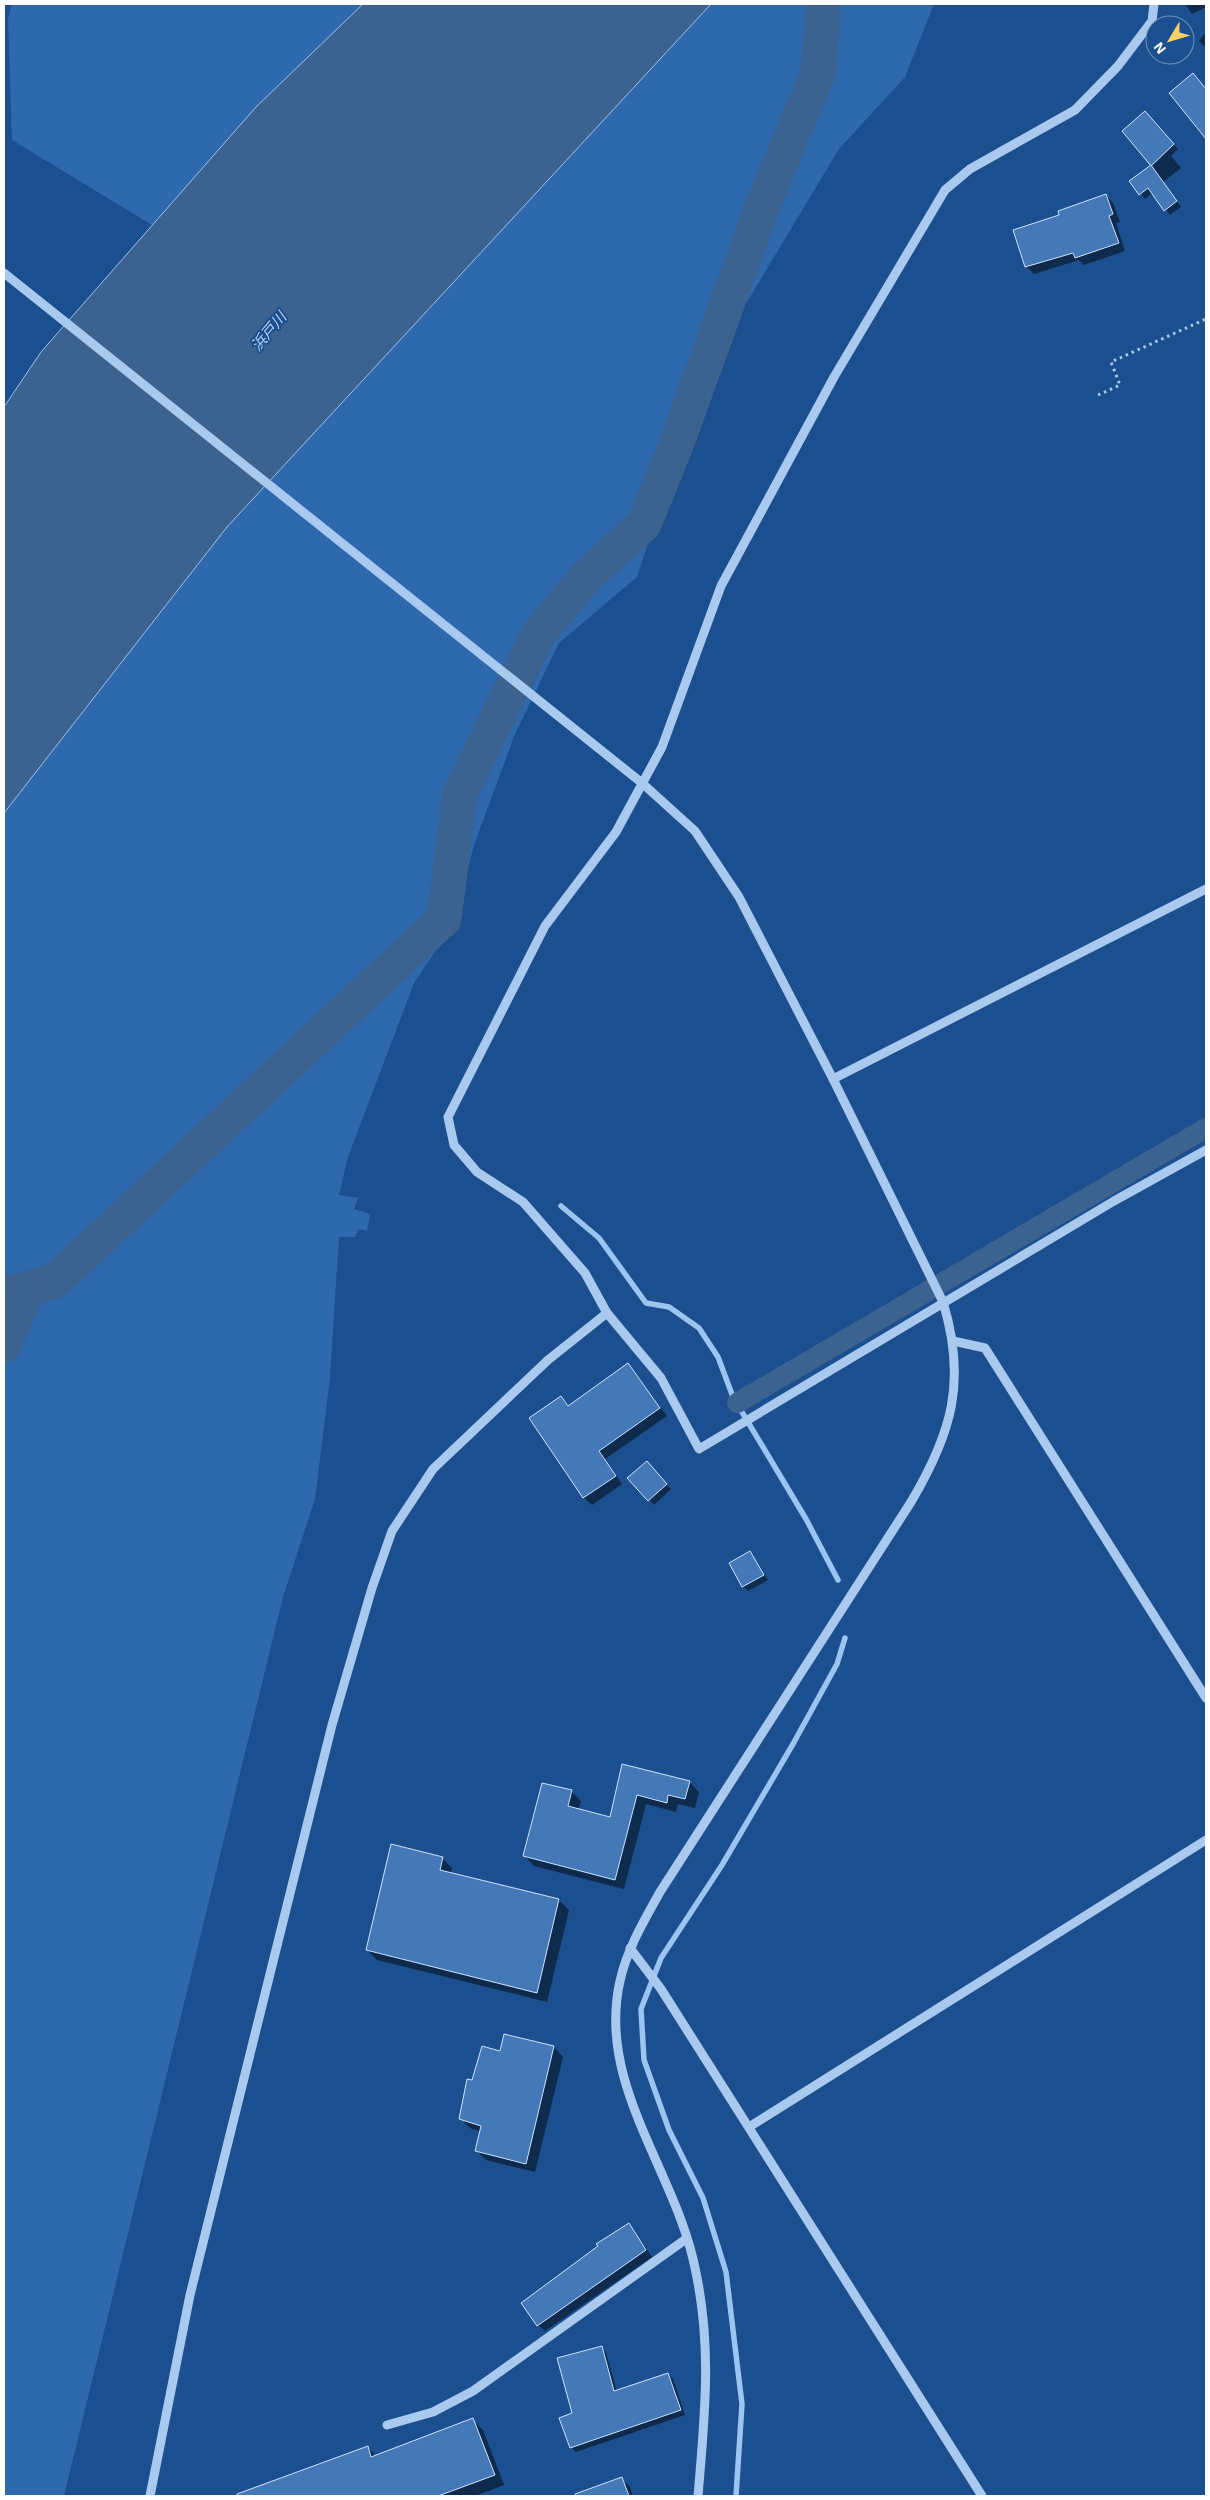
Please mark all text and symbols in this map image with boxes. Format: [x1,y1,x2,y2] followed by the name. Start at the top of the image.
[1145,15,1195,65] north arrow
[1150,39,1169,58] text: N
[247,306,291,354] water label: 浜戸川

